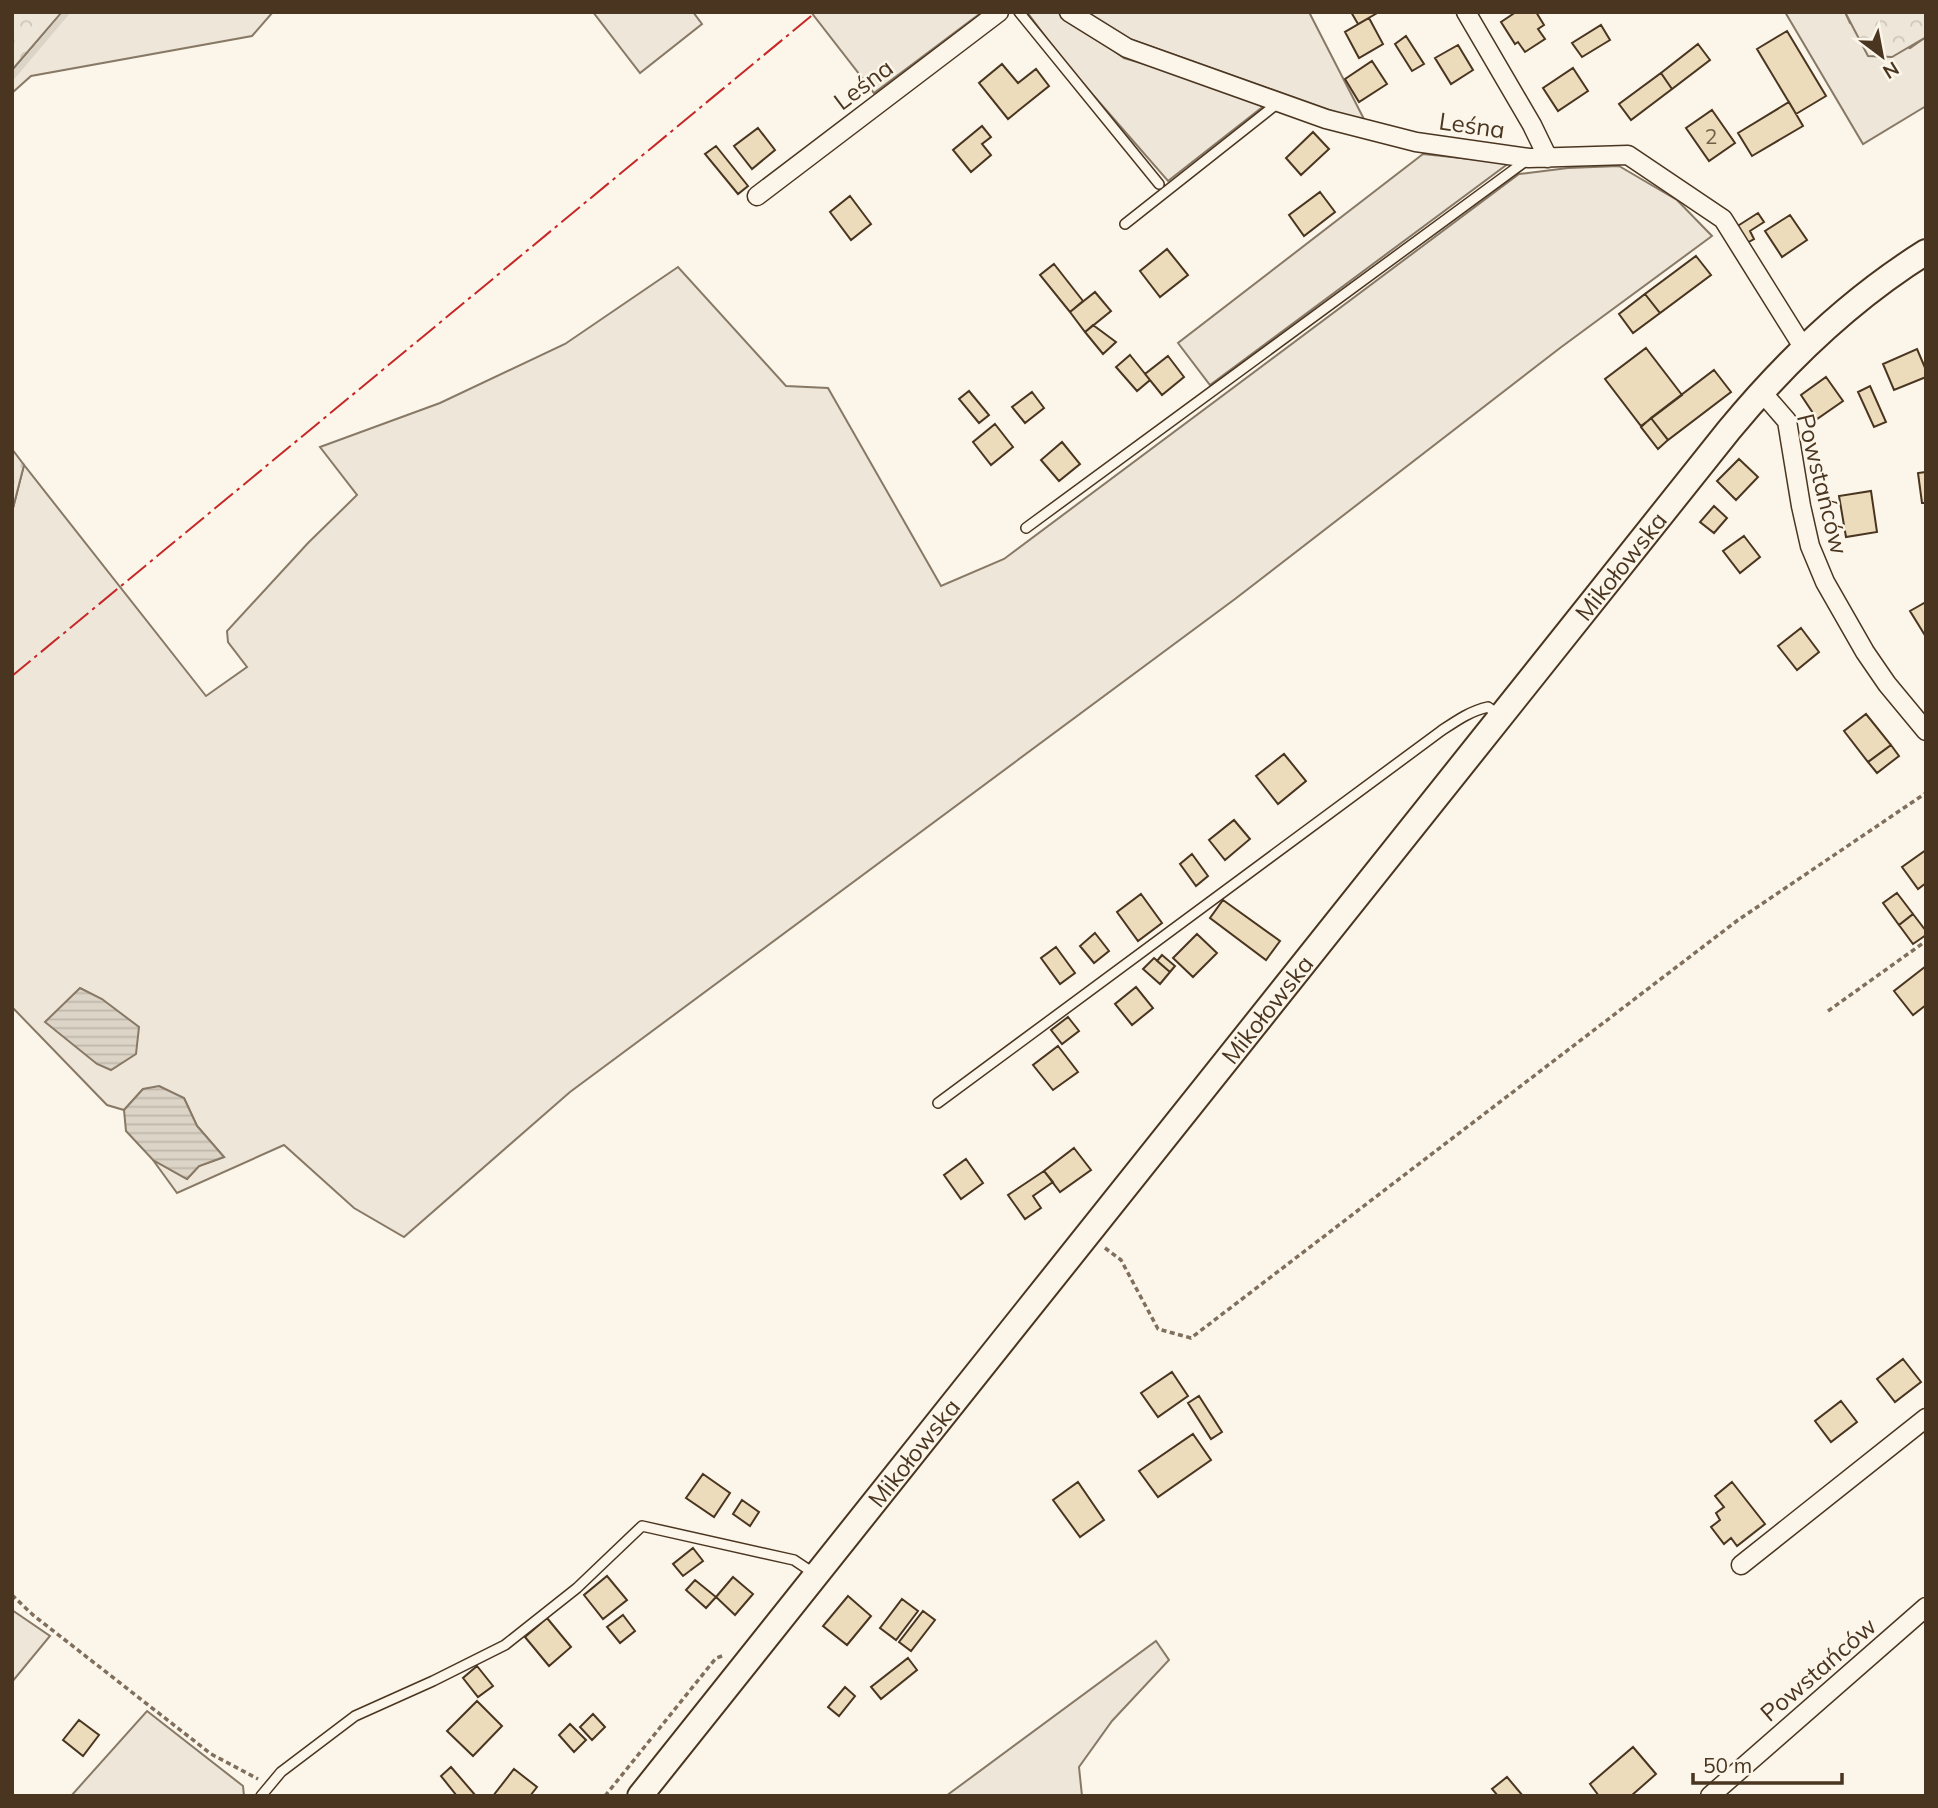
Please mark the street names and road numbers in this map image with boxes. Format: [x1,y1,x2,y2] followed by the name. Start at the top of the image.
[827,52,899,116] street label: Leśna
[1437,106,1507,144] street label: Leśna
[1791,411,1855,558] street label: Powstańców
[1568,506,1673,626] street label: Mikołowska
[1215,949,1320,1070] street label: Mikołowska
[861,1392,966,1513] street label: Mikołowska
[1754,1610,1882,1728] street label: Powstańców

